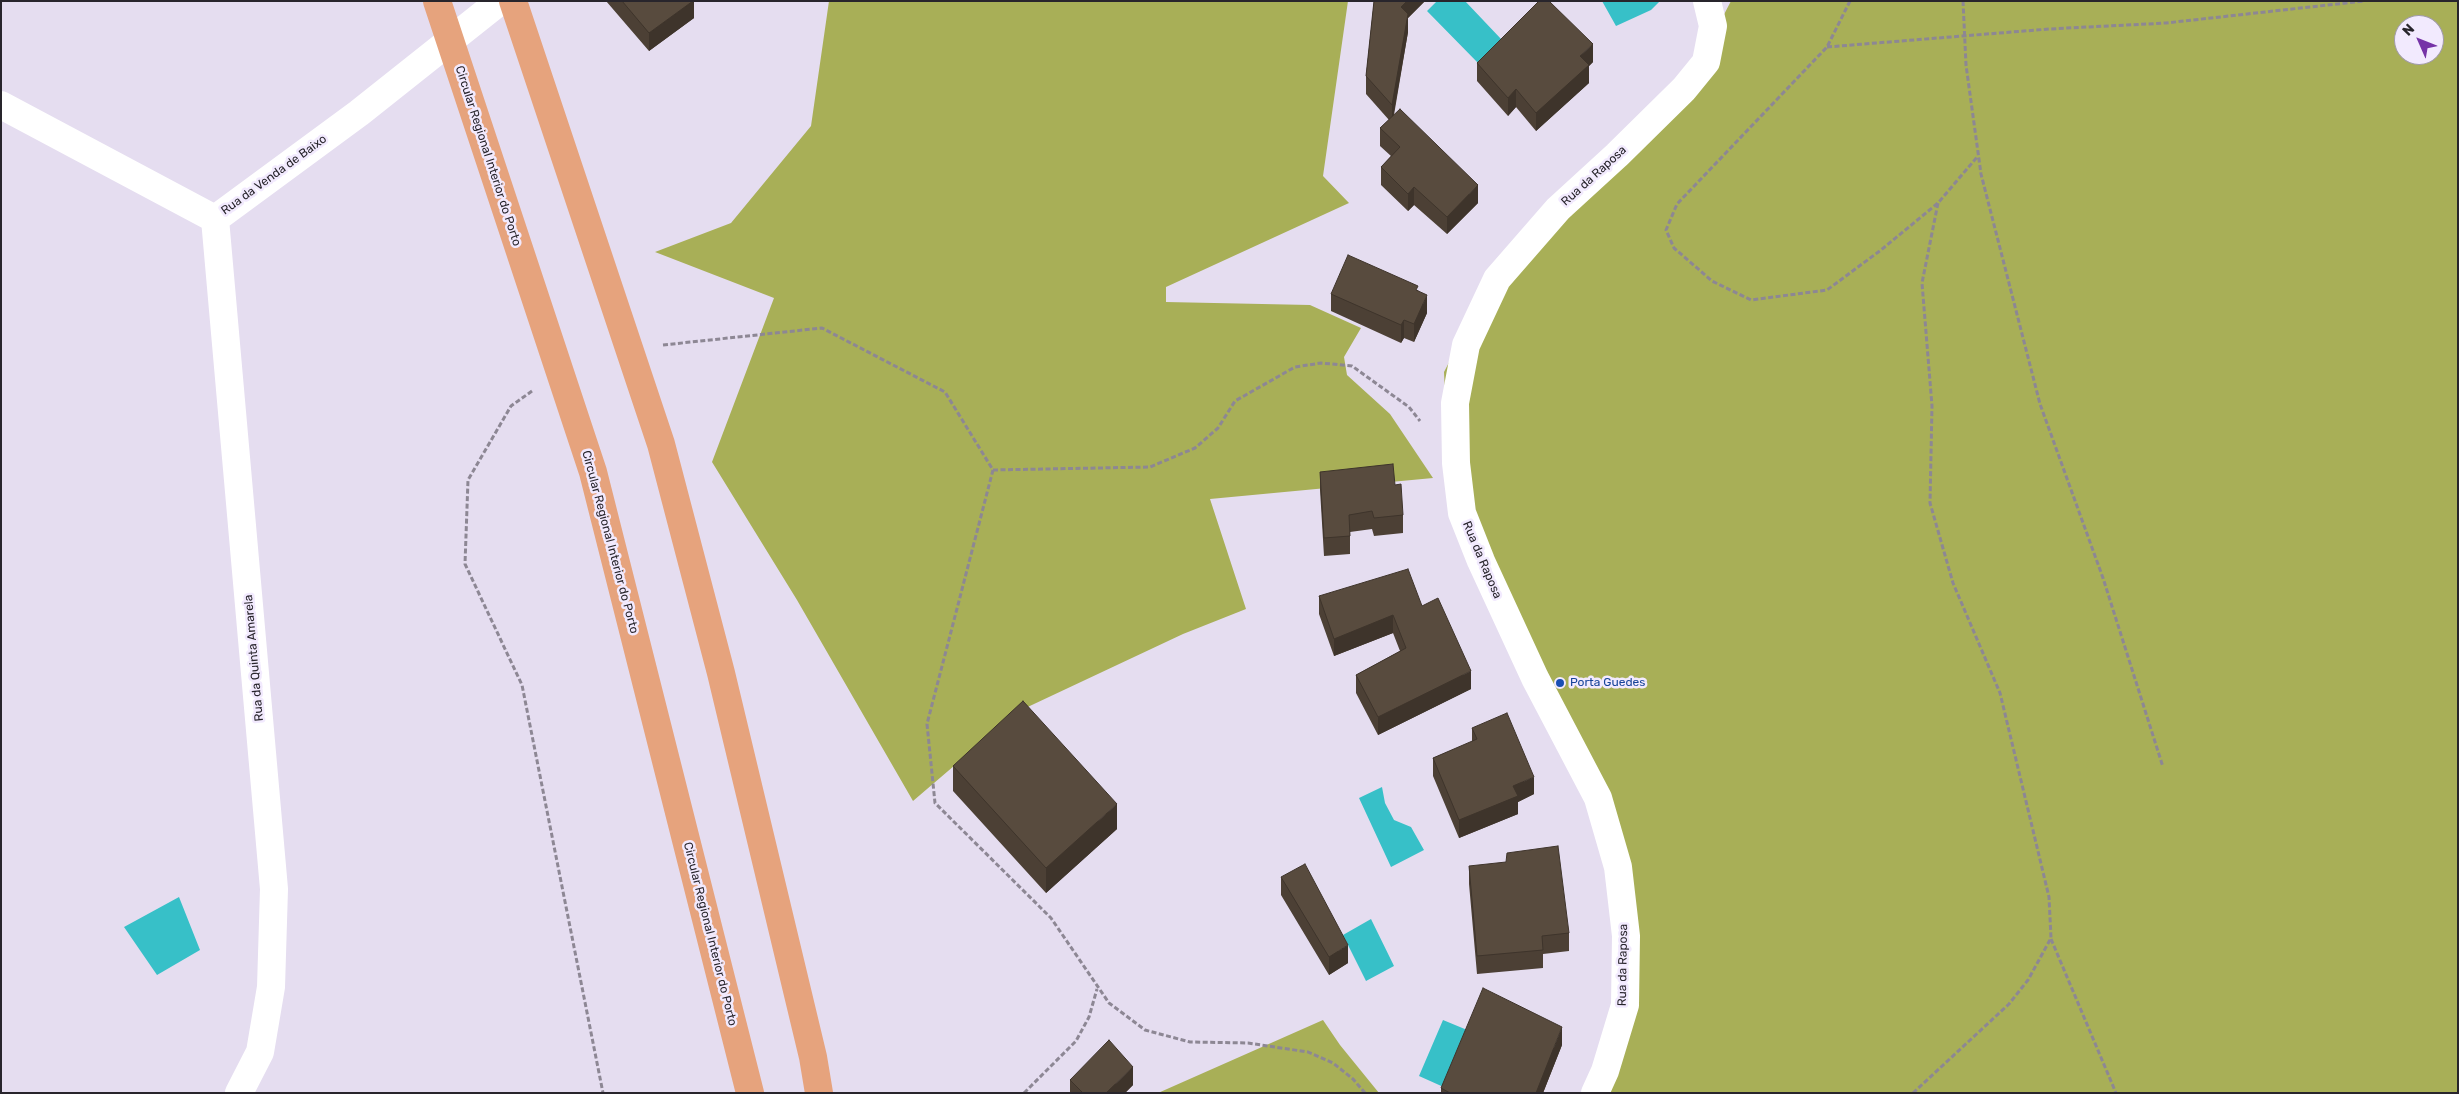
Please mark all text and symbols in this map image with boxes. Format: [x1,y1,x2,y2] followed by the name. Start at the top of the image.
[2394,15,2444,65] north arrow
[2399,20,2418,39] text: N
[452,64,524,248] street label: Circular Regional Interior do Porto
[218,132,330,218] street label: Rua da Venda de Baixo
[1558,143,1630,209] street label: Rua da Raposa
[579,449,641,635] street label: Circular Regional Interior do Porto
[1459,519,1505,601] street label: Rua da Raposa
[241,594,267,722] street label: Rua da Quinta Amarela
[1570,676,1645,690] place label: Porta Guedes
[1554,677,1566,689] marker: Porta Guedes
[680,841,740,1027] street label: Circular Regional Interior do Porto
[1615,924,1631,1006] street label: Rua da Raposa

